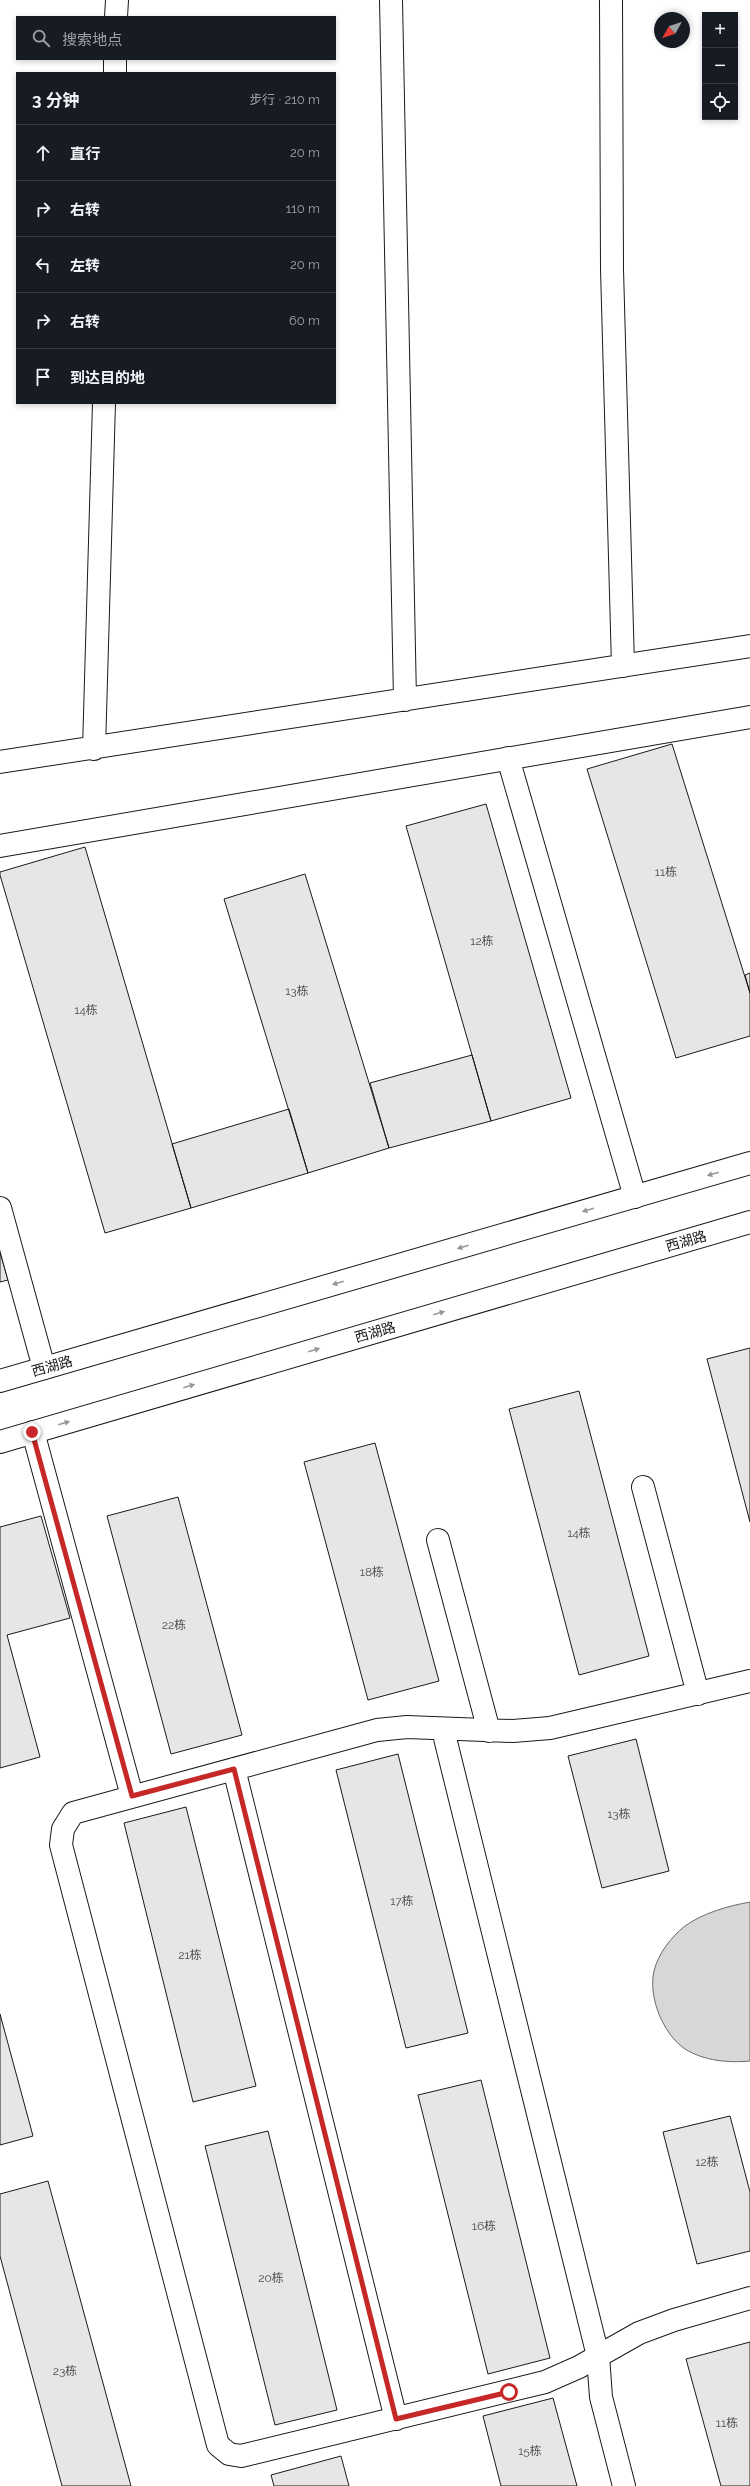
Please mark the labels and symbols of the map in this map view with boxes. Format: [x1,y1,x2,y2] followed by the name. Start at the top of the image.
[654,12,690,48] north arrow
[655,865,677,879] house number: 11栋
[470,934,494,948] house number: 12栋
[285,984,309,998] house number: 13栋
[74,1003,98,1017] house number: 14栋
[706,1171,718,1177] one-way arrow
[581,1207,593,1213] one-way arrow
[664,1228,708,1254] street label: 西湖路
[457,1244,469,1250] one-way arrow
[332,1280,344,1286] one-way arrow
[433,1310,445,1316] one-way arrow
[353,1319,397,1345] street label: 西湖路
[308,1347,320,1353] one-way arrow
[30,1353,74,1379] street label: 西湖路
[183,1383,195,1389] one-way arrow
[59,1420,71,1426] one-way arrow
[23,1423,41,1441] route end
[567,1526,591,1540] house number: 14栋
[360,1565,384,1579] house number: 18栋
[162,1618,186,1632] house number: 22栋
[607,1807,631,1821] house number: 13栋
[390,1894,414,1908] house number: 17栋
[178,1948,202,1962] house number: 21栋
[695,2155,719,2169] house number: 12栋
[472,2219,496,2233] house number: 16栋
[258,2271,284,2285] house number: 20栋
[53,2364,77,2378] house number: 23栋
[500,2383,518,2401] route start
[716,2416,738,2430] house number: 11栋
[518,2444,542,2458] house number: 15栋

